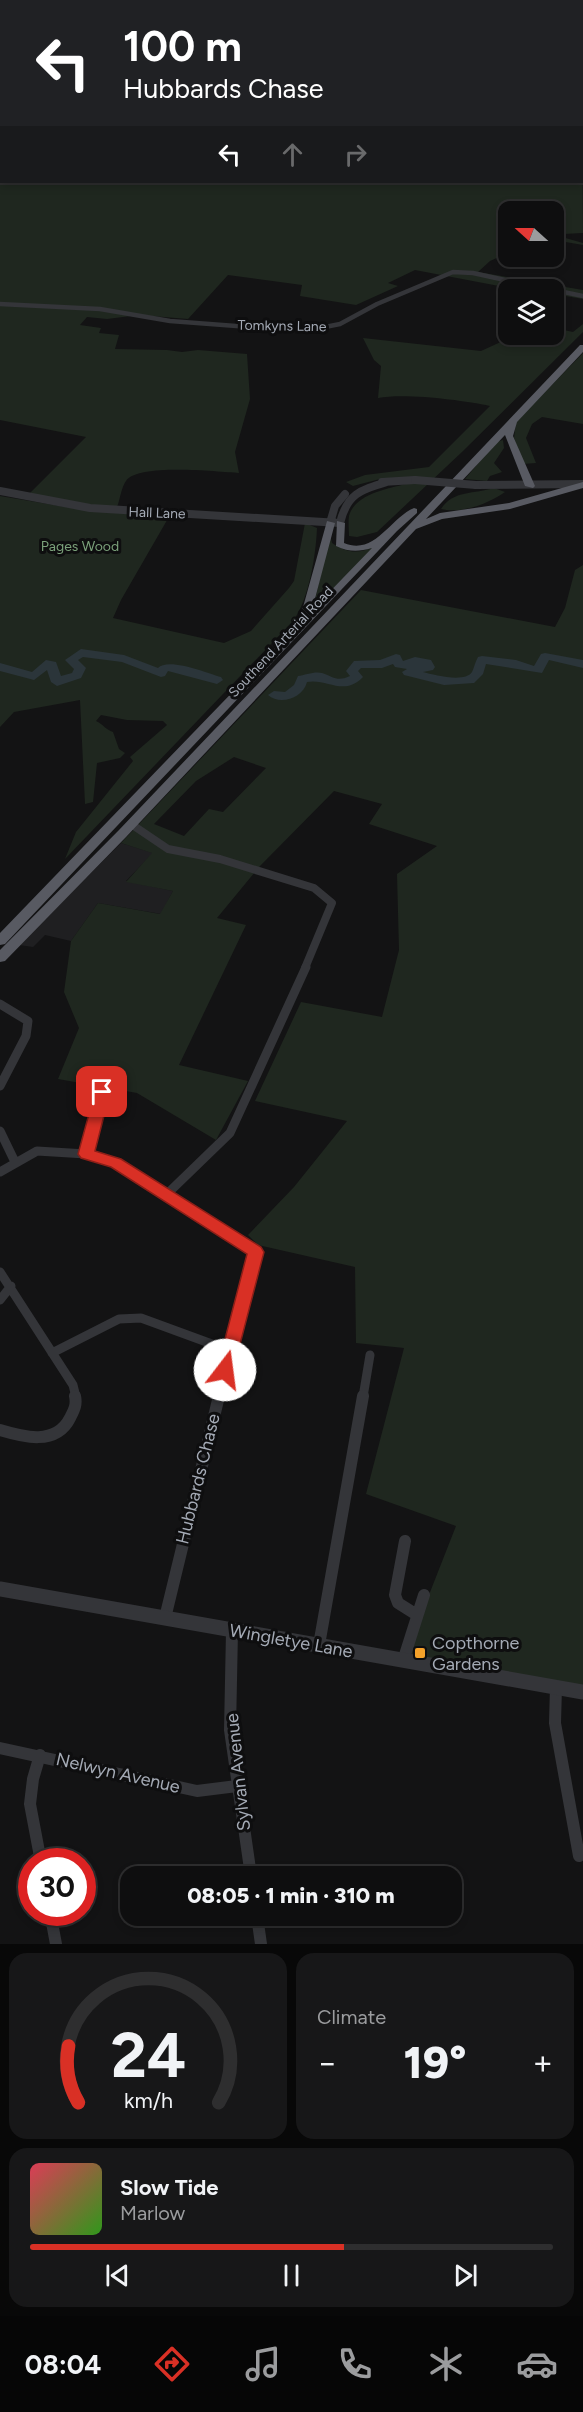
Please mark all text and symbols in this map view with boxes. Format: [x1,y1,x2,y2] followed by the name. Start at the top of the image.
[123,21,242,72] text: 100 m
[24,24,102,102] icon: left
[123,72,324,105] text: Hubbards Chase
[213,138,246,171] icon: left
[276,138,309,171] icon: ahead
[339,138,372,171] icon: right
[498,201,564,267] north arrow
[498,201,564,345] map controls
[498,279,564,345] button: layers
[237,317,327,335] street label: Tomkyns Lane
[128,504,186,523] street label: Hall Lane
[41,538,119,555] park label: Pages Wood
[225,583,337,701] street label: Southend Arterial Road
[76,1066,127,1117] pin
[85,1075,118,1108] icon: arrive
[193,1338,257,1402] position arrow
[171,1411,225,1547] street label: Hubbards Chase
[228,1619,354,1663] street label: Wingletye Lane
[432,1632,519,1675] place label: Copthorne Gardens
[413,1646,427,1660] marker: Copthorne Gardens
[221,1712,255,1832] street label: Sylvan Avenue
[54,1748,182,1798] street label: Nelwyn Avenue
[18,1848,96,1926] speed limit sign: 30
[187,1882,395,1909] text: 08:05 · 1 min · 310 m
[317,2005,386,2029] text: Climate
[110,2018,186,2093] text: 24
[404,2035,466,2089] text: 19°
[317,2043,338,2082] text: −
[532,2043,553,2082] text: +
[124,2088,172,2113] text: km/h
[120,2174,219,2201] text: Slow Tide
[120,2201,185,2225] text: Marlow
[101,2259,134,2292] icon: previous
[275,2259,308,2292] icon: pause
[449,2259,482,2292] icon: next
[151,2343,193,2385] icon: directions
[242,2343,284,2385] icon: music
[334,2343,376,2385] icon: phone
[425,2343,467,2385] icon: climate
[516,2343,558,2385] icon: car
[25,2348,101,2381] text: 08:04

